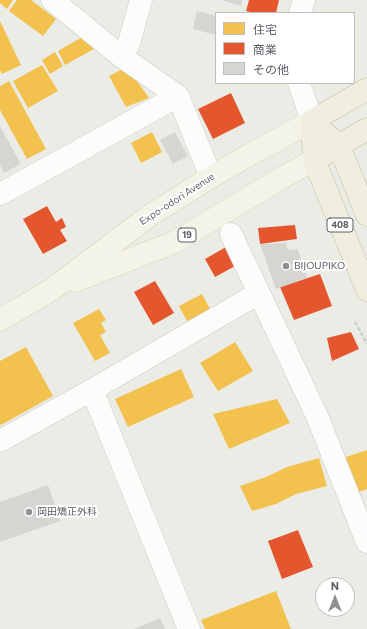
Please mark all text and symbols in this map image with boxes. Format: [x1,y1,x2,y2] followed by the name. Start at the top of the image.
[215,12,355,84] legend
[253,22,277,36] text: 住宅
[253,42,277,56] text: 商業
[253,62,289,76] text: その他
[137,170,217,228] street label: Expo-odori Avenue
[327,218,353,232] road number: 408
[178,228,196,242] road number: 19
[294,260,345,272] place label: BIJOUPIKO
[281,261,291,271] marker: BIJOUPIKO
[37,506,97,518] place label: 岡田矯正外科
[24,507,34,517] marker: 岡田矯正外科
[315,577,355,617] north arrow
[331,579,339,592] text: N

